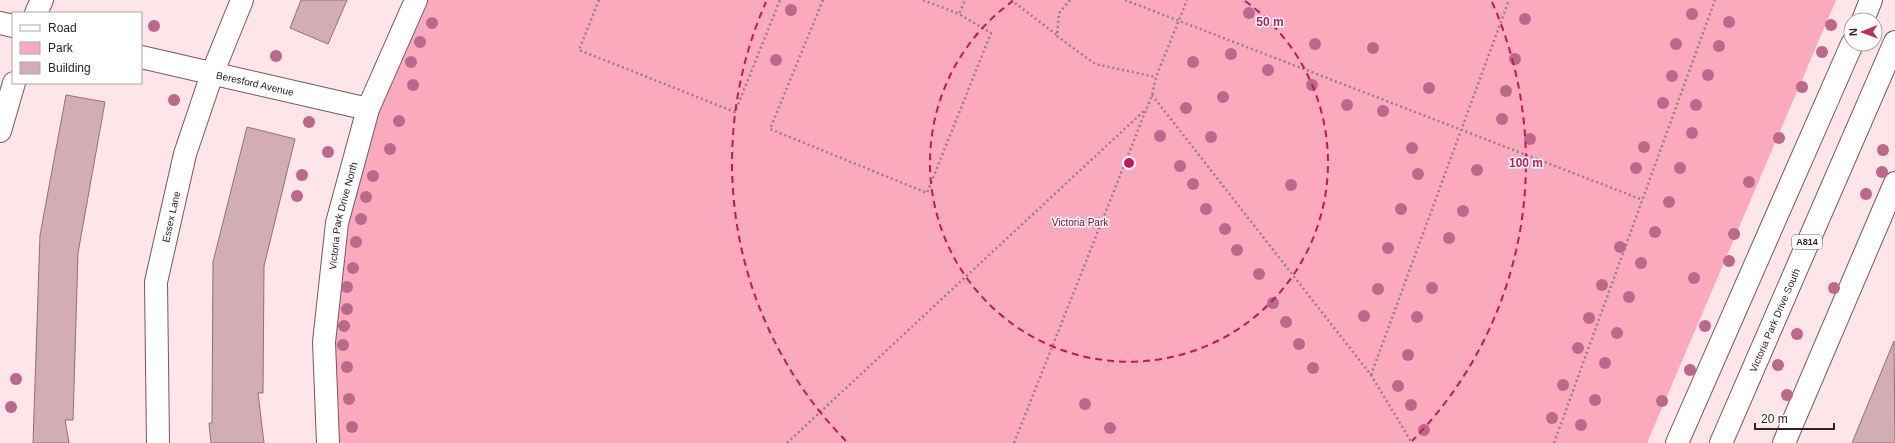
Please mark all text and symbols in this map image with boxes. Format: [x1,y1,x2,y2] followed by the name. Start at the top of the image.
[12,12,142,84] legend
[1843,12,1883,52] north arrow
[1256,15,1284,29] text: 50 m
[48,21,77,35] text: Road
[1847,28,1859,36] text: N
[48,41,74,55] text: Park
[48,61,91,75] text: Building
[215,69,295,98] street label: Beresford Avenue
[1122,156,1136,170] centre of rings
[1509,156,1543,170] text: 100 m
[327,161,359,270] street label: Victoria Park Drive North
[160,190,183,243] street label: Essex Lane
[1052,217,1109,228] park label: Victoria Park
[1792,235,1822,249] road number: A814
[1748,267,1802,374] street label: Victoria Park Drive South
[1755,405,1834,431] scale bar
[1761,412,1788,426] text: 20 m

